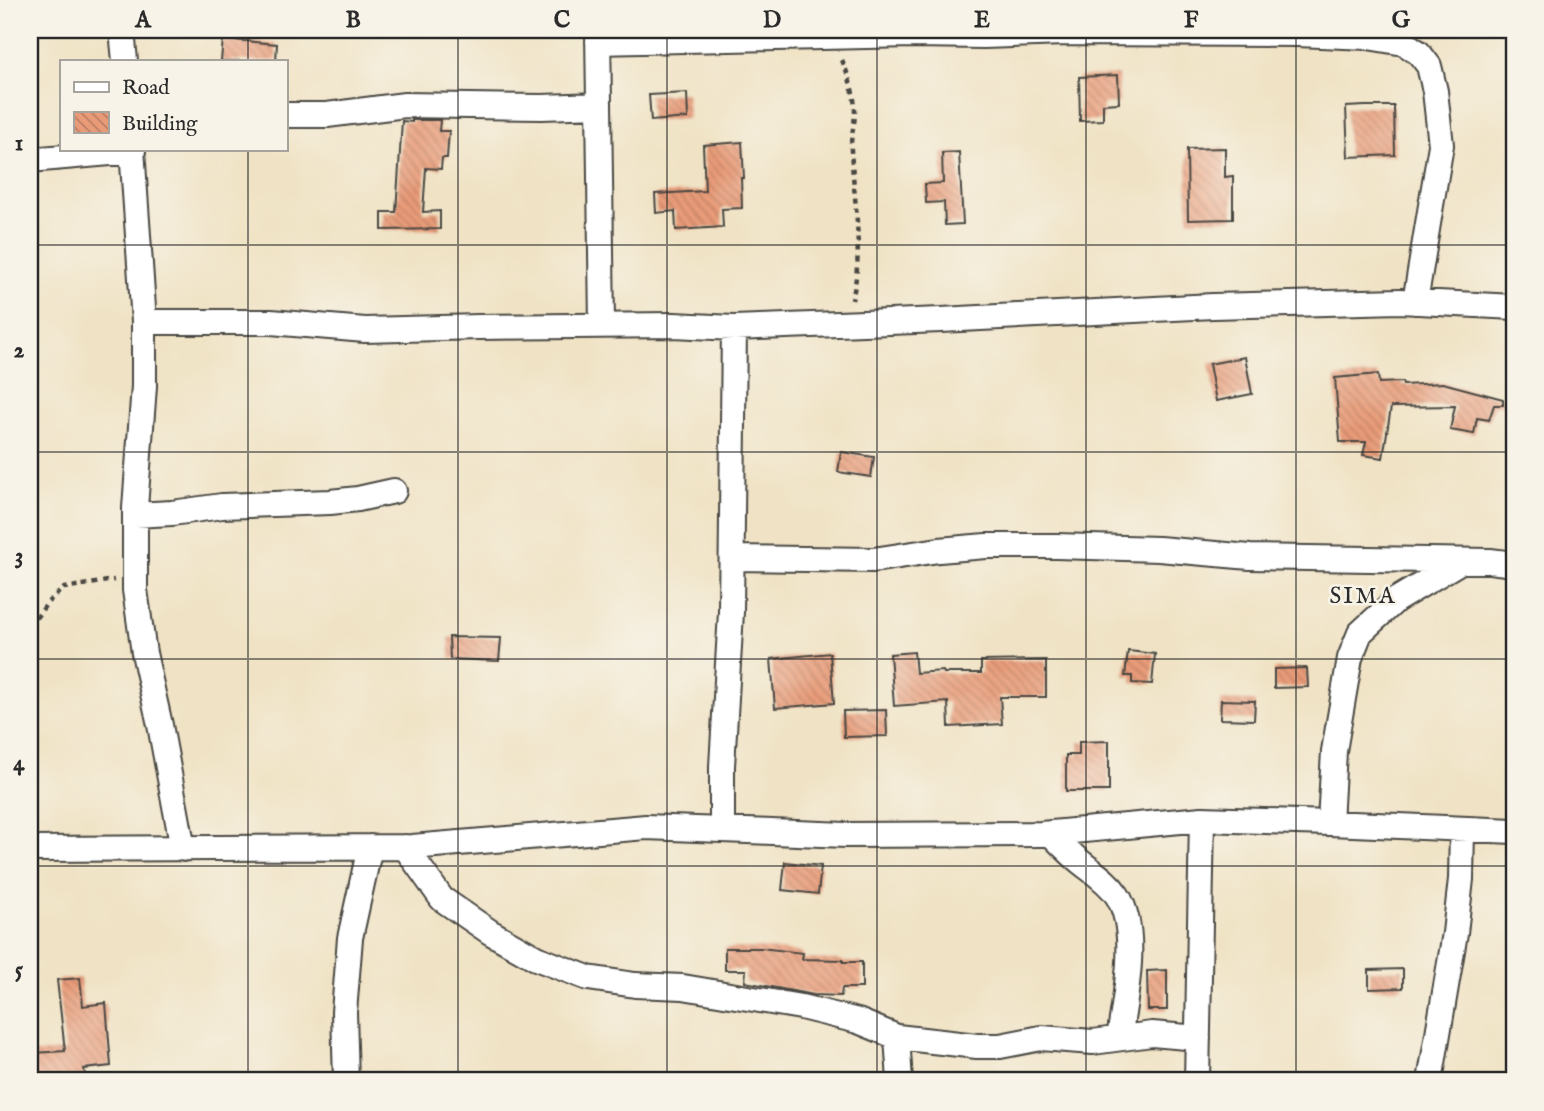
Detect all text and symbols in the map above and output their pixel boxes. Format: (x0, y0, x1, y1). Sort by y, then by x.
text: A (134, 6, 152, 35)
text: B (345, 6, 361, 35)
text: C (554, 6, 571, 35)
text: D (763, 6, 781, 35)
text: E (974, 6, 990, 35)
text: F (1184, 6, 1199, 35)
text: G (1392, 6, 1411, 35)
legend (60, 60, 287, 150)
text: Road (122, 75, 170, 102)
text: Building (122, 111, 198, 138)
text: 1 (15, 129, 23, 158)
text: 2 (14, 336, 25, 365)
text: 3 (15, 542, 23, 571)
district label: SIMA (1330, 582, 1396, 611)
text: 4 (13, 749, 25, 778)
text: 5 (15, 956, 24, 985)

